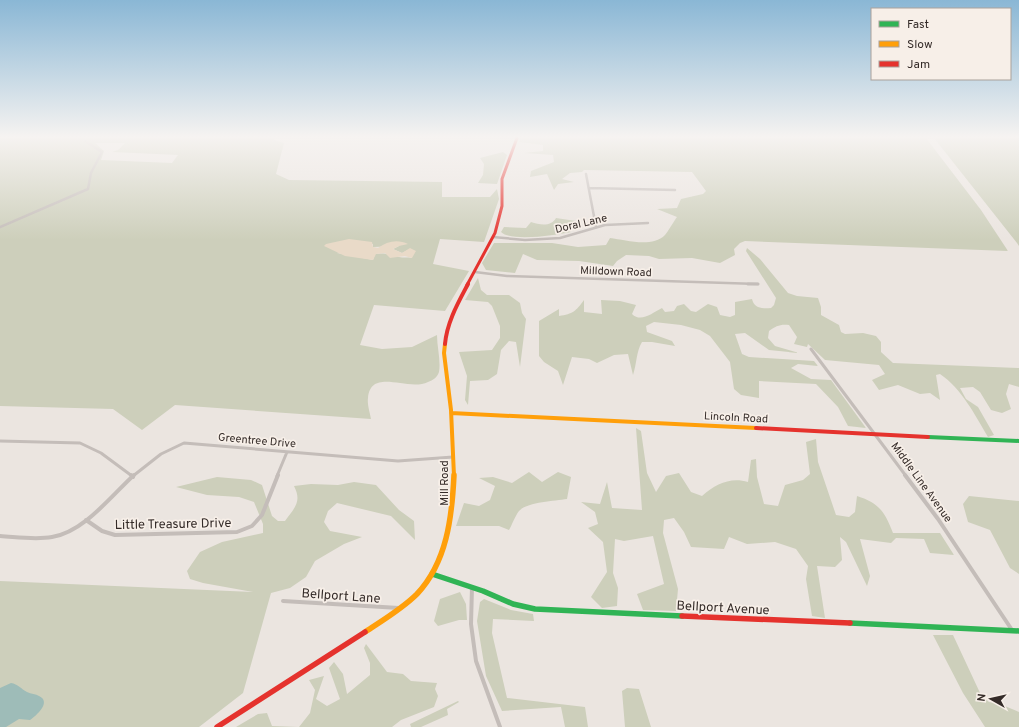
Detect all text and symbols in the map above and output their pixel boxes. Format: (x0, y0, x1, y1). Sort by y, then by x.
legend (871, 8, 1011, 80)
text: Fast (907, 17, 929, 33)
text: Slow (907, 37, 933, 53)
text: Jam (907, 57, 930, 73)
street label: Doral Lane (554, 211, 609, 237)
street label: Milldown Road (580, 264, 652, 280)
street label: Lincoln Road (704, 409, 768, 427)
street label: Greentree Drive (217, 431, 297, 451)
street label: Middle Line Avenue (887, 440, 955, 525)
street label: Mill Road (438, 460, 452, 506)
street label: Little Treasure Drive (115, 516, 232, 534)
street label: Bellport Lane (301, 586, 381, 608)
street label: Bellport Avenue (676, 599, 770, 619)
north arrow (971, 679, 1011, 719)
text: N (975, 693, 990, 703)

